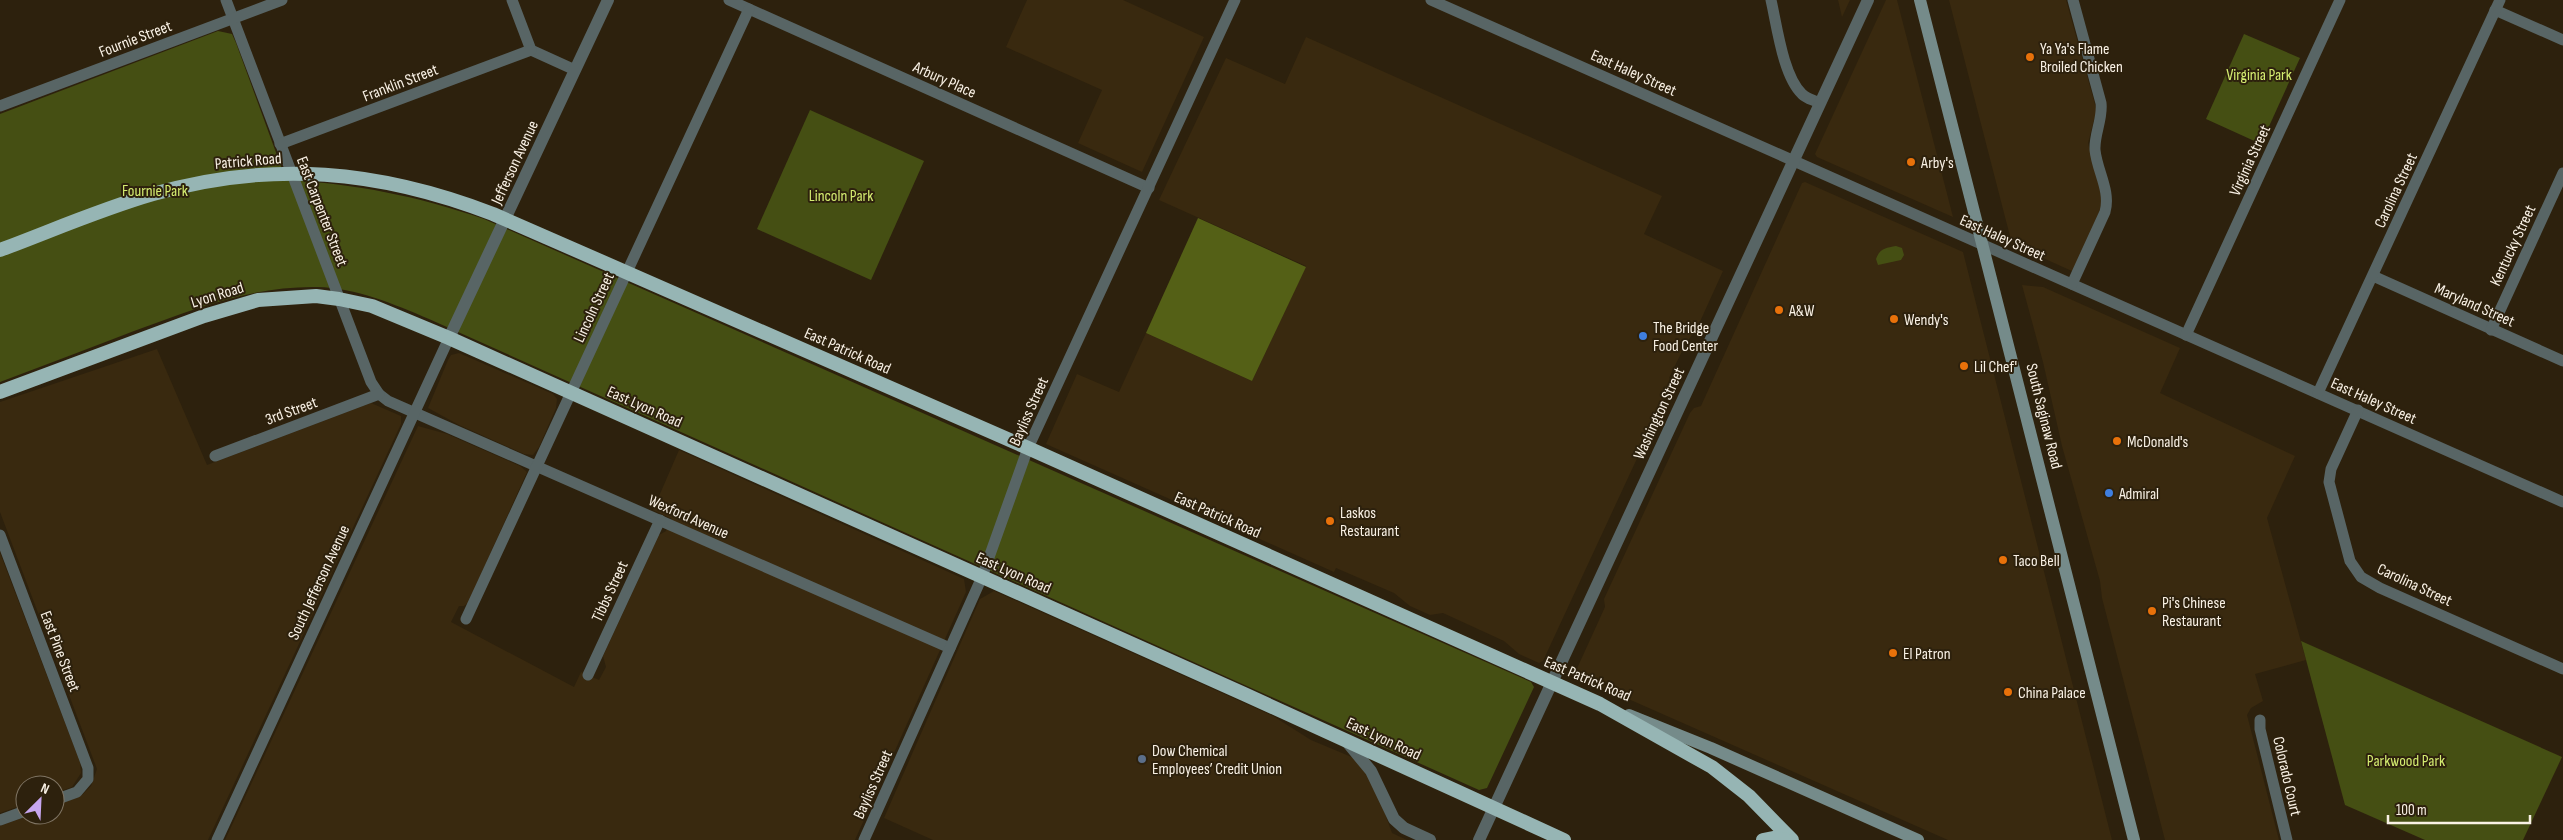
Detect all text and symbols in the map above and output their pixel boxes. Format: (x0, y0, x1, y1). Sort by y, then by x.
street label: Fournie Street (97, 17, 175, 62)
place label: Ya Ya's Flame Broiled Chicken (2040, 40, 2123, 77)
street label: East Haley Street (1588, 46, 1679, 101)
marker: Ya Ya's Flame Broiled Chicken (2024, 51, 2036, 63)
street label: Arbury Place (909, 58, 979, 103)
street label: Franklin Street (360, 60, 441, 106)
park label: Virginia Park (2226, 66, 2292, 85)
street label: Jefferson Avenue (487, 118, 543, 208)
street label: Virginia Street (2226, 122, 2275, 199)
street label: Patrick Road (214, 149, 282, 174)
street label: Carolina Street (2371, 150, 2422, 231)
street label: East Carpenter Street (292, 154, 351, 269)
place label: Arby's (1920, 154, 1954, 173)
marker: Arby's (1905, 156, 1917, 168)
park label: Fournie Park (122, 182, 188, 201)
park label: Lincoln Park (809, 187, 873, 206)
street label: Kentucky Street (2486, 202, 2540, 289)
street label: East Haley Street (1957, 211, 2048, 266)
street label: Lincoln Street (570, 270, 619, 346)
street label: Lyon Road (189, 278, 246, 312)
street label: Maryland Street (2431, 279, 2517, 331)
place label: A&W (1788, 302, 1815, 321)
marker: A&W (1773, 304, 1785, 316)
place label: Wendy's (1904, 311, 1949, 330)
marker: Wendy's (1888, 313, 1900, 325)
place label: The Bridge Food Center (1653, 319, 1719, 356)
street label: East Patrick Road (801, 324, 894, 379)
marker: The Bridge Food Center (1637, 330, 1649, 342)
place label: Lil Chef' (1974, 358, 2017, 377)
marker: Lil Chef' (1958, 360, 1970, 372)
street label: South Saginaw Road (2021, 362, 2066, 471)
street label: Washington Street (1630, 364, 1689, 463)
street label: Bayliss Street (1006, 374, 1053, 449)
street label: East Haley Street (2328, 374, 2419, 429)
street label: East Lyon Road (604, 382, 685, 432)
street label: 3rd Street (263, 393, 320, 430)
place label: McDonald's (2127, 433, 2189, 452)
marker: McDonald's (2111, 435, 2123, 447)
place label: Admiral (2118, 485, 2159, 504)
marker: Admiral (2103, 487, 2115, 499)
street label: East Patrick Road (1171, 488, 1264, 543)
street label: Wexford Avenue (645, 491, 732, 544)
place label: Laskos Restaurant (1340, 504, 1399, 541)
marker: Laskos Restaurant (1324, 515, 1336, 527)
street label: South Jefferson Avenue (284, 522, 354, 643)
street label: East Lyon Road (973, 548, 1054, 598)
place label: Taco Bell (2013, 552, 2060, 571)
marker: Taco Bell (1997, 554, 2009, 566)
street label: Tibbs Street (588, 558, 633, 625)
street label: Carolina Street (2374, 560, 2455, 611)
place label: Pi's Chinese Restaurant (2162, 594, 2226, 631)
marker: Pi's Chinese Restaurant (2146, 605, 2158, 617)
street label: East Pine Street (35, 608, 84, 695)
place label: El Patron (1903, 645, 1951, 664)
marker: El Patron (1887, 647, 1899, 659)
street label: East Patrick Road (1541, 653, 1634, 706)
place label: China Palace (2018, 684, 2086, 703)
marker: China Palace (2002, 686, 2014, 698)
street label: East Lyon Road (1343, 714, 1424, 765)
street label: Colorado Court (2268, 735, 2305, 818)
place label: Dow Chemical Employees’ Credit Union (1152, 742, 1282, 779)
street label: Bayliss Street (850, 747, 897, 822)
park label: Parkwood Park (2367, 752, 2445, 771)
marker: Dow Chemical Employees’ Credit Union (1136, 753, 1148, 765)
north arrow (15, 775, 65, 825)
text: N (38, 779, 52, 798)
scale bar (2388, 792, 2530, 824)
text: 100 m (2396, 801, 2427, 820)

